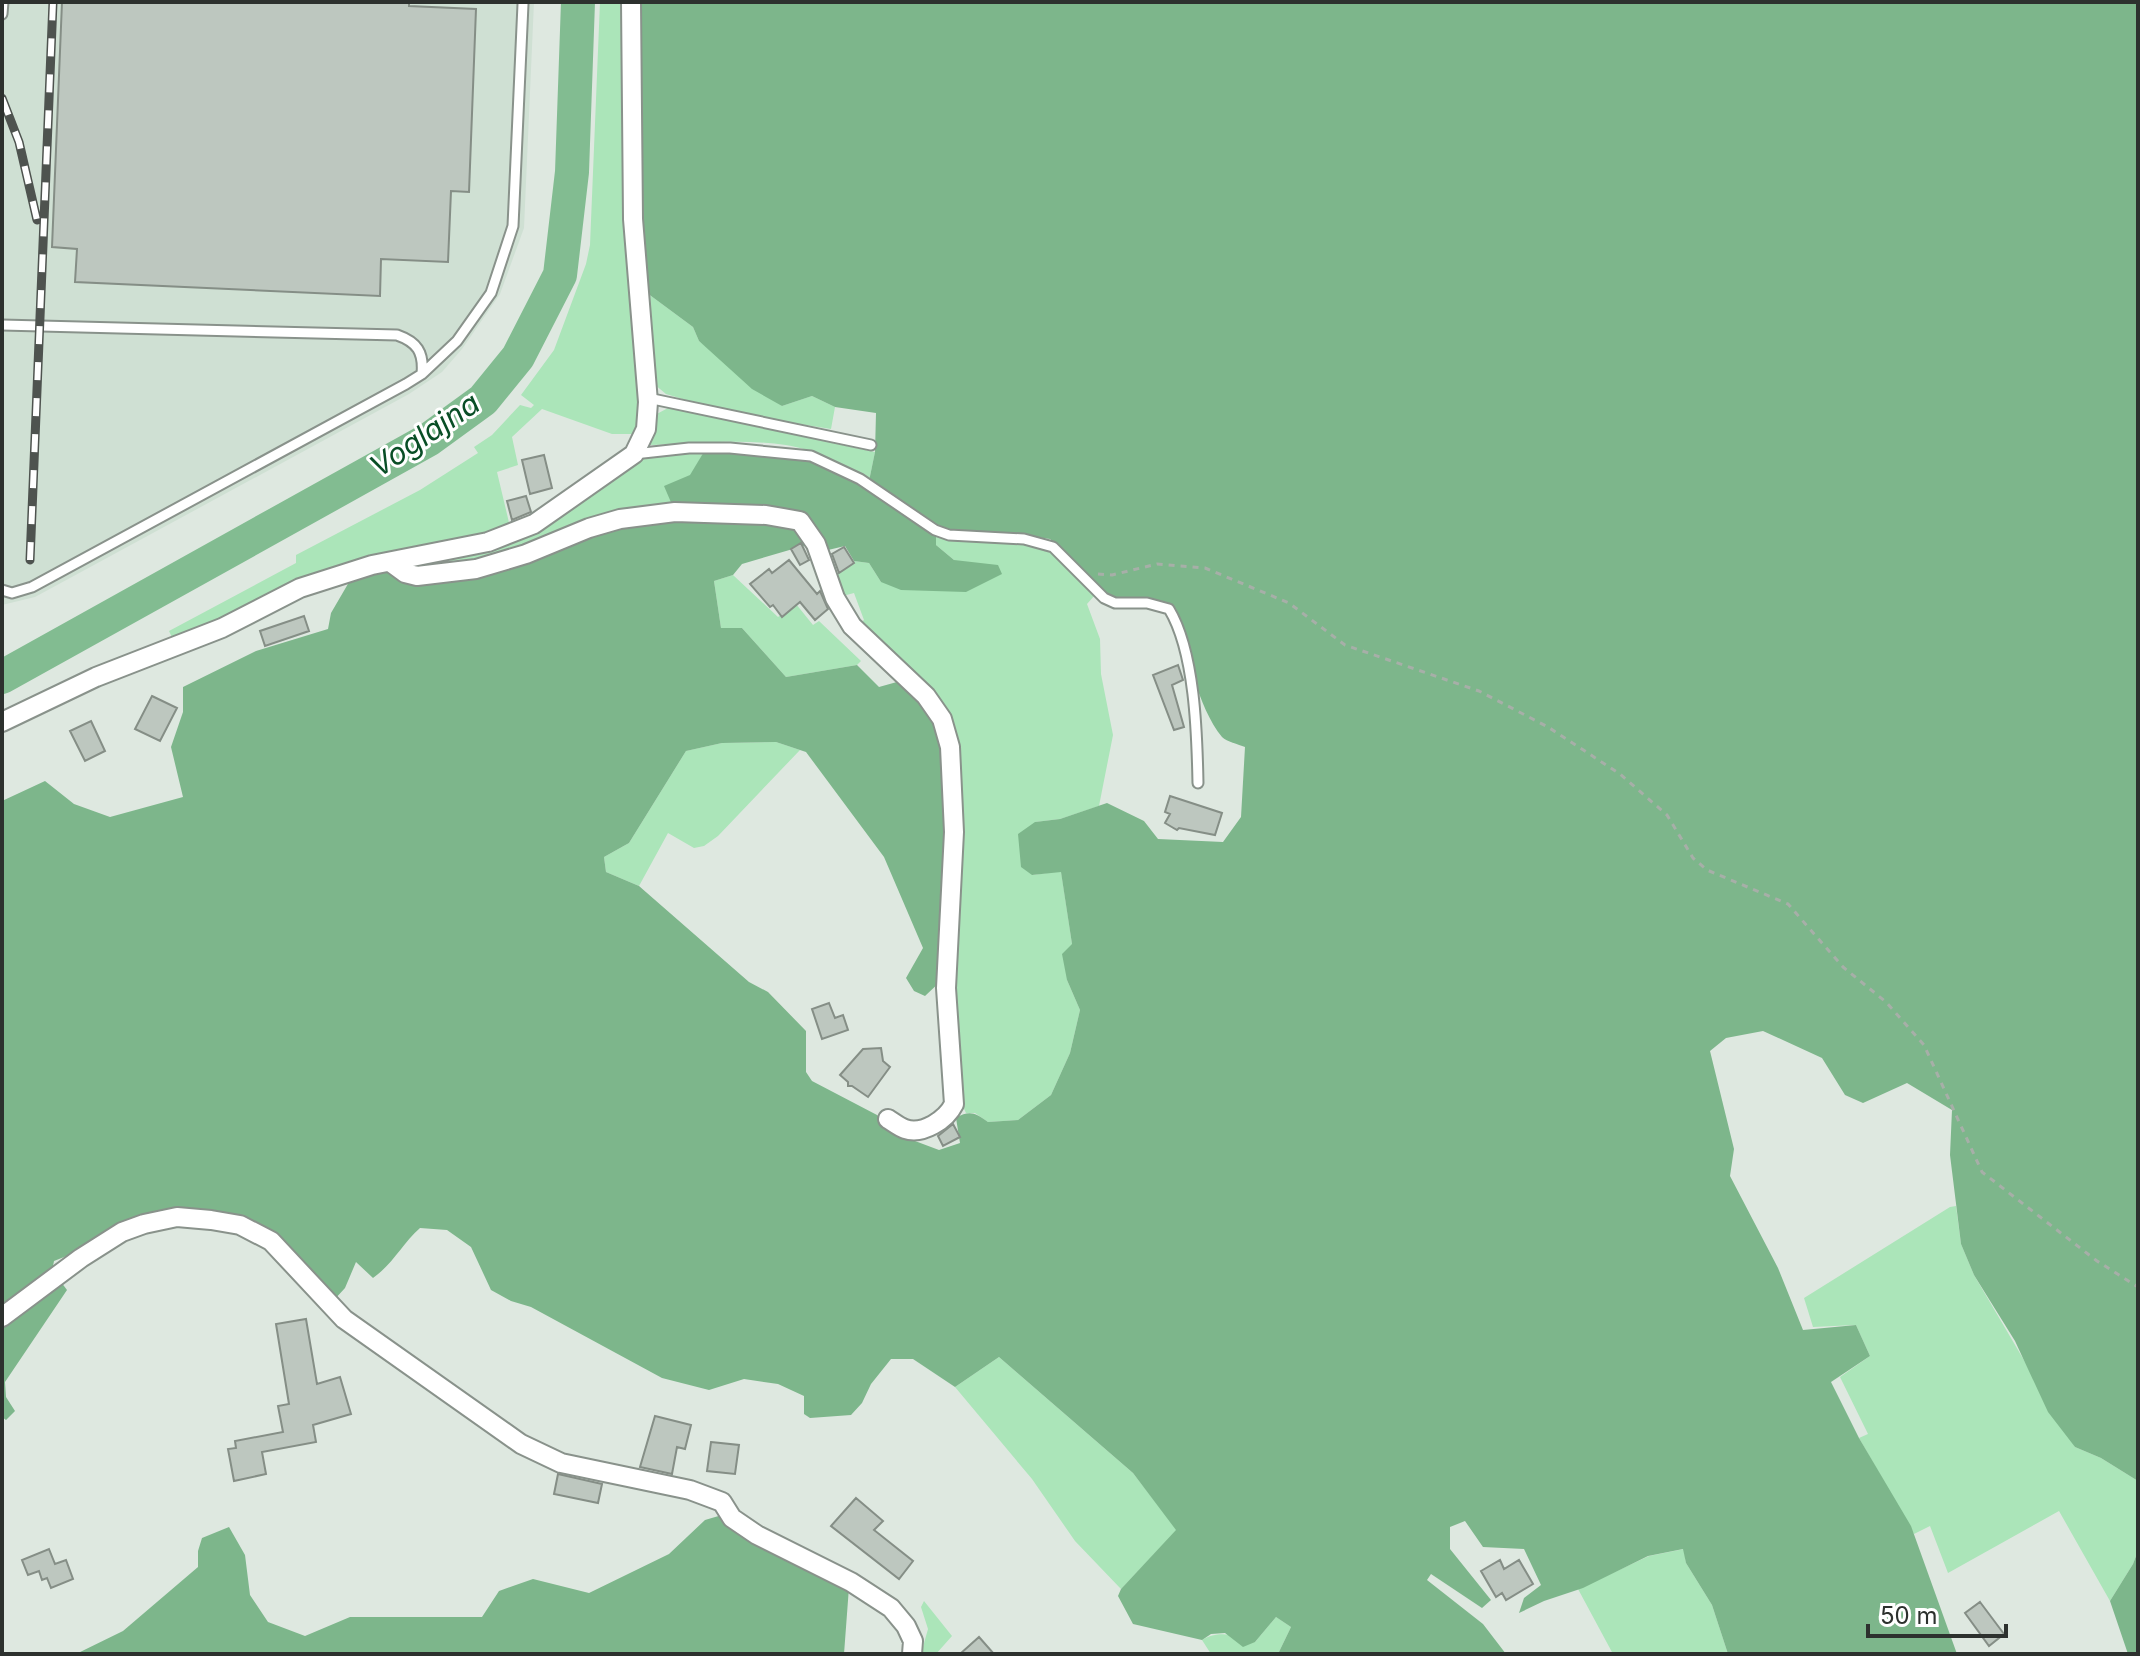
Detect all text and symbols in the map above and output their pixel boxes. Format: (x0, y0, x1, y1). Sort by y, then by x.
water label: Voglajna (363, 384, 486, 484)
scale bar (1868, 1588, 2006, 1638)
text: 50 m (1880, 1601, 1938, 1630)

